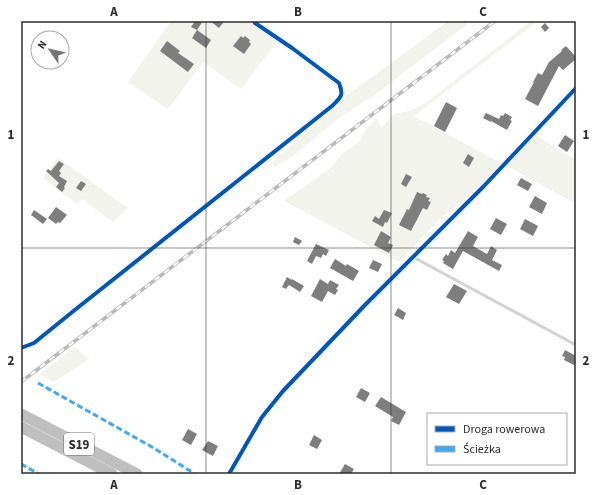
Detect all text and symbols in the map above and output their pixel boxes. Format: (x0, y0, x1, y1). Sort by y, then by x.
text: A (109, 3, 118, 21)
text: B (294, 3, 302, 21)
text: C (479, 3, 487, 21)
north arrow (30, 30, 70, 70)
text: N (34, 37, 50, 52)
text: 1 (8, 126, 15, 144)
text: 1 (583, 126, 590, 144)
text: 2 (8, 352, 15, 370)
text: 2 (583, 352, 590, 370)
legend (427, 413, 567, 465)
text: Droga rowerowa (463, 421, 545, 438)
road number: S19 (64, 433, 94, 455)
text: Ścieżka (463, 441, 501, 458)
text: A (109, 476, 118, 494)
text: B (294, 476, 302, 494)
text: C (479, 476, 487, 494)

